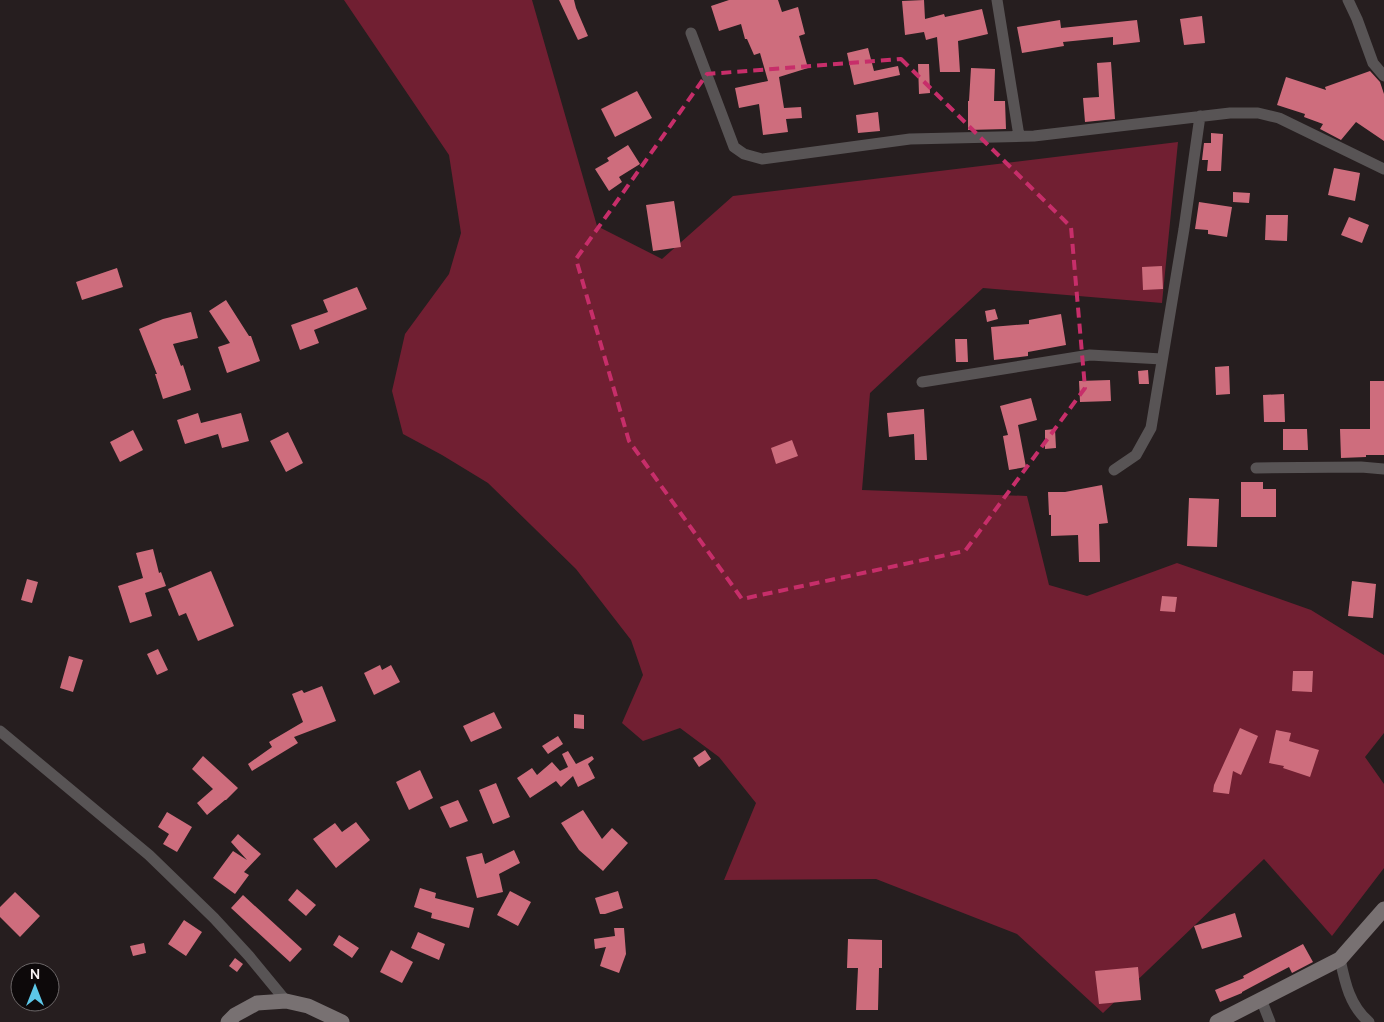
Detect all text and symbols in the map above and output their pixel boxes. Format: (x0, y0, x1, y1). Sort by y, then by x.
north arrow (10, 962, 60, 1012)
text: N (30, 964, 40, 983)

